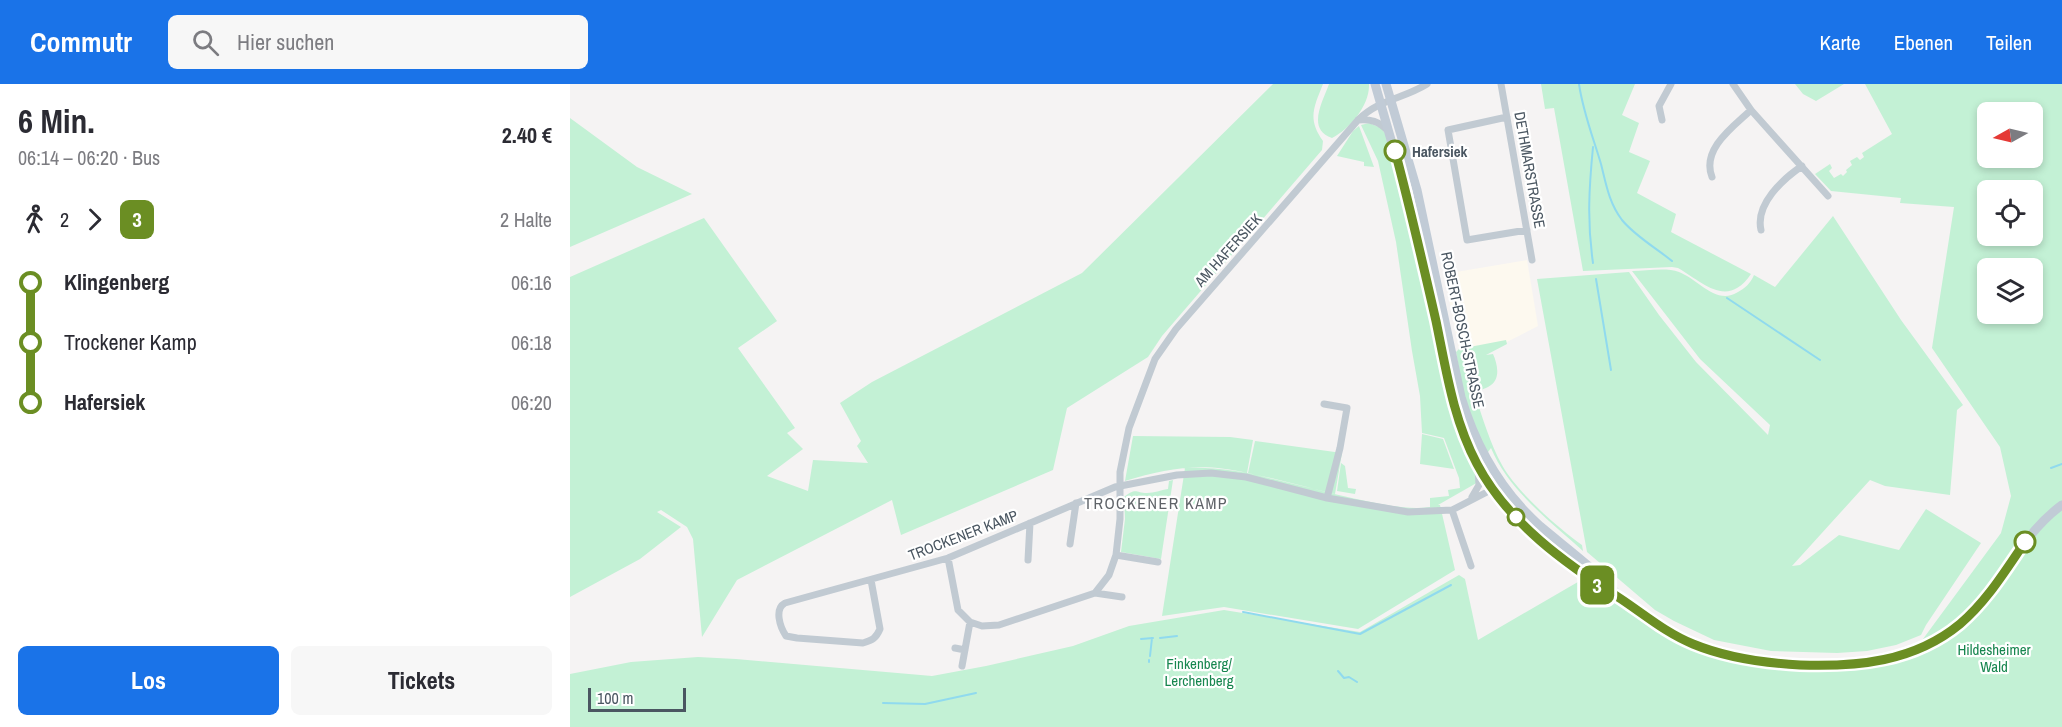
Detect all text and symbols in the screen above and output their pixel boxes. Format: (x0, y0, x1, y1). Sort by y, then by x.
search box (168, 15, 588, 69)
text: Commutr (30, 23, 132, 61)
icon: search (189, 26, 222, 59)
text: Hier suchen (237, 27, 334, 57)
text: Karte (1820, 28, 1861, 57)
text: Ebenen (1894, 28, 1953, 57)
text: Teilen (1986, 28, 2032, 57)
text: 6 Min. (18, 99, 95, 143)
north arrow (1977, 102, 2043, 168)
map controls (1977, 102, 2043, 324)
street label: DETHMARSTRASSE (1509, 110, 1551, 230)
text: 2.40 € (502, 120, 552, 150)
marker: Hafersiek (1384, 140, 1406, 162)
place label: Hafersiek (1412, 141, 1468, 162)
text: 06:14 – 06:20 · Bus (18, 144, 160, 171)
button: locate (1977, 180, 2043, 246)
icon: walk (18, 203, 51, 236)
icon: forward (78, 203, 111, 236)
text: 3 (132, 205, 142, 234)
text: 2 (60, 206, 69, 233)
text: 2 Halte (500, 206, 552, 233)
street label: AM HAFERSIEK (1189, 208, 1267, 292)
street label: ROBERT-BOSCH-STRASSE (1436, 250, 1490, 410)
button: layers (1977, 258, 2043, 324)
text: Klingenberg (64, 267, 169, 297)
text: 06:16 (511, 269, 552, 296)
text: Trockener Kamp (64, 327, 197, 357)
text: 06:18 (511, 329, 552, 356)
text: Hafersiek (64, 387, 145, 417)
text: 06:20 (511, 389, 552, 416)
district label: TROCKENER KAMP (1084, 492, 1228, 514)
street label: TROCKENER KAMP (905, 504, 1021, 566)
unlabelled marker (1507, 508, 1525, 526)
unlabelled marker (2014, 531, 2036, 553)
line badge: 3 (1578, 566, 1616, 604)
text: 3 (1592, 571, 1602, 600)
park label: Hildesheimer Wald (1957, 639, 2031, 677)
button: Los (18, 646, 279, 715)
button: Tickets (291, 646, 552, 715)
park label: Finkenberg/ Lerchenberg (1164, 653, 1234, 691)
scale bar (588, 685, 686, 712)
text: 100 m (597, 687, 633, 709)

